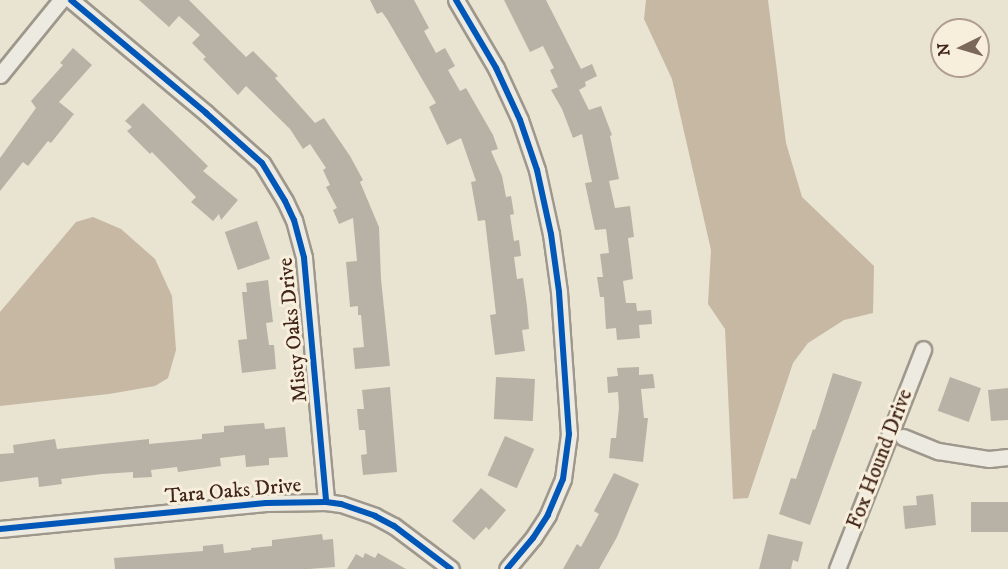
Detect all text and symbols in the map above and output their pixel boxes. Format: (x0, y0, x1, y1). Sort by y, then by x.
north arrow (930, 18, 990, 78)
text: N (934, 42, 955, 57)
street label: Misty Oaks Drive (273, 256, 313, 404)
street label: Fox Hound Drive (842, 386, 918, 532)
street label: Tara Oaks Drive (164, 472, 302, 510)

